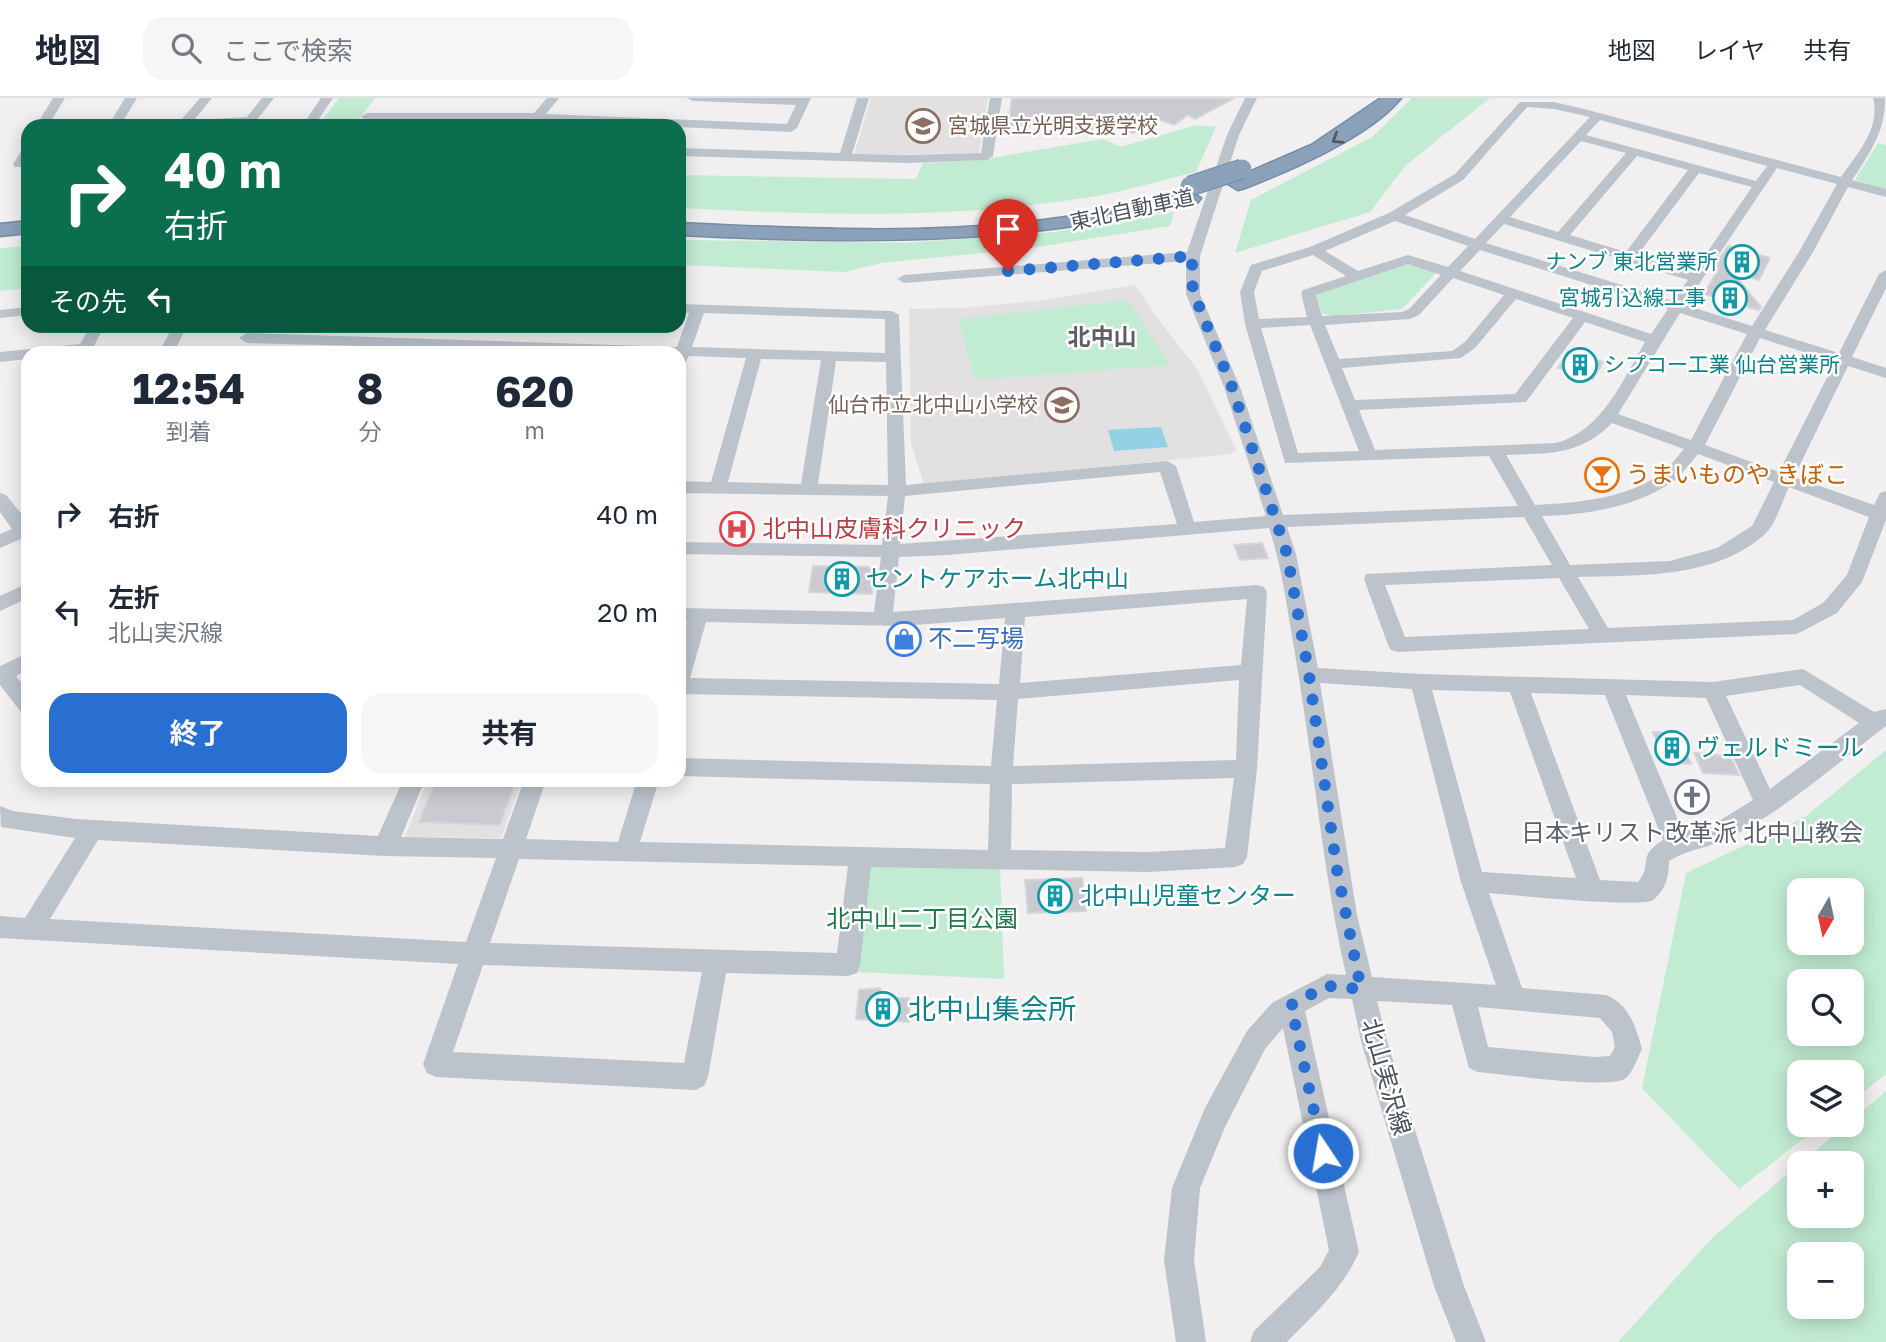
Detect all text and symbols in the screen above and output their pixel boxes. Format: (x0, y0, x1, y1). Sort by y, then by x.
search box (143, 17, 633, 80)
icon: search (167, 29, 205, 67)
text: 地図 (35, 30, 101, 69)
text: ここで検索 (223, 35, 353, 66)
text: 地図 (1608, 35, 1656, 64)
text: レイヤ (1694, 35, 1765, 64)
text: 共有 (1803, 35, 1851, 64)
school or university icon: 宮城県立光明支援学校 (904, 107, 942, 145)
place label: 宮城県立光明支援学校 (948, 112, 1158, 138)
one-way arrow (1332, 131, 1345, 144)
text: 40 m (164, 140, 282, 199)
icon: right (49, 147, 140, 238)
street label: 東北自動車道 (1067, 183, 1196, 235)
pin (978, 199, 1038, 271)
text: 右折 (164, 206, 228, 244)
icon: arrive (989, 210, 1027, 248)
building icon: ナンブ 東北営業所 (1723, 243, 1761, 281)
place label: ナンブ 東北営業所 (1545, 248, 1718, 274)
building icon: 宮城引込線工事 (1711, 279, 1749, 317)
icon: left (141, 280, 179, 318)
place label: 宮城引込線工事 (1559, 284, 1706, 310)
text: その先 (49, 286, 127, 317)
district label: 北中山 (1068, 322, 1137, 350)
building icon: シプコー工業 仙台営業所 (1561, 346, 1599, 384)
place label: シプコー工業 仙台営業所 (1604, 351, 1840, 377)
text: 12:54 (132, 363, 245, 413)
text: 8 (357, 363, 383, 413)
text: 620 (495, 366, 575, 416)
school or university icon: 仙台市立北中山小学校 (1043, 386, 1081, 424)
place label: 仙台市立北中山小学校 (828, 391, 1038, 417)
text: m (525, 416, 545, 444)
text: 到着 (166, 417, 212, 445)
text: 分 (358, 417, 381, 445)
bar icon: うまいものや きぼこ (1583, 456, 1621, 494)
place label: うまいものや きぼこ (1626, 459, 1848, 488)
icon: right (49, 495, 87, 533)
text: 40 m (597, 499, 658, 530)
text: 右折 (108, 501, 160, 532)
hospital icon: 北中山皮膚科クリニック (718, 510, 756, 548)
place label: 北中山皮膚科クリニック (762, 513, 1026, 542)
building icon: セントケアホーム北中山 (823, 560, 861, 598)
place label: セントケアホーム北中山 (866, 563, 1129, 592)
text: 左折 (108, 582, 160, 613)
icon: left (49, 593, 87, 631)
text: 20 m (597, 597, 658, 628)
text: 北山実沢線 (108, 618, 223, 646)
shop icon: 不二写場 (885, 620, 923, 658)
place label: 不二写場 (928, 623, 1024, 652)
button: 終了 (49, 693, 347, 773)
button: 共有 (361, 693, 658, 773)
building icon: ヴェルドミール (1653, 729, 1691, 767)
place label: ヴェルドミール (1696, 732, 1864, 761)
church icon: 日本キリスト改革派 北中山教会 (1673, 778, 1711, 816)
place label: 日本キリスト改革派 北中山教会 (1521, 817, 1863, 846)
building icon: 北中山児童センター (1036, 877, 1074, 915)
north arrow (1787, 878, 1864, 956)
map controls (1787, 878, 1864, 1319)
place label: 北中山児童センター (1080, 880, 1296, 909)
park label: 北中山二丁目公園 (826, 903, 1018, 932)
button: search (1787, 969, 1864, 1046)
building icon: 北中山集会所 (864, 990, 902, 1028)
place label: 北中山集会所 (908, 992, 1076, 1025)
street label: 北山実沢線 (1357, 1015, 1418, 1138)
button: layers (1787, 1060, 1864, 1137)
position arrow (1286, 1116, 1360, 1190)
button: + (1787, 1151, 1864, 1228)
button: − (1787, 1242, 1864, 1319)

